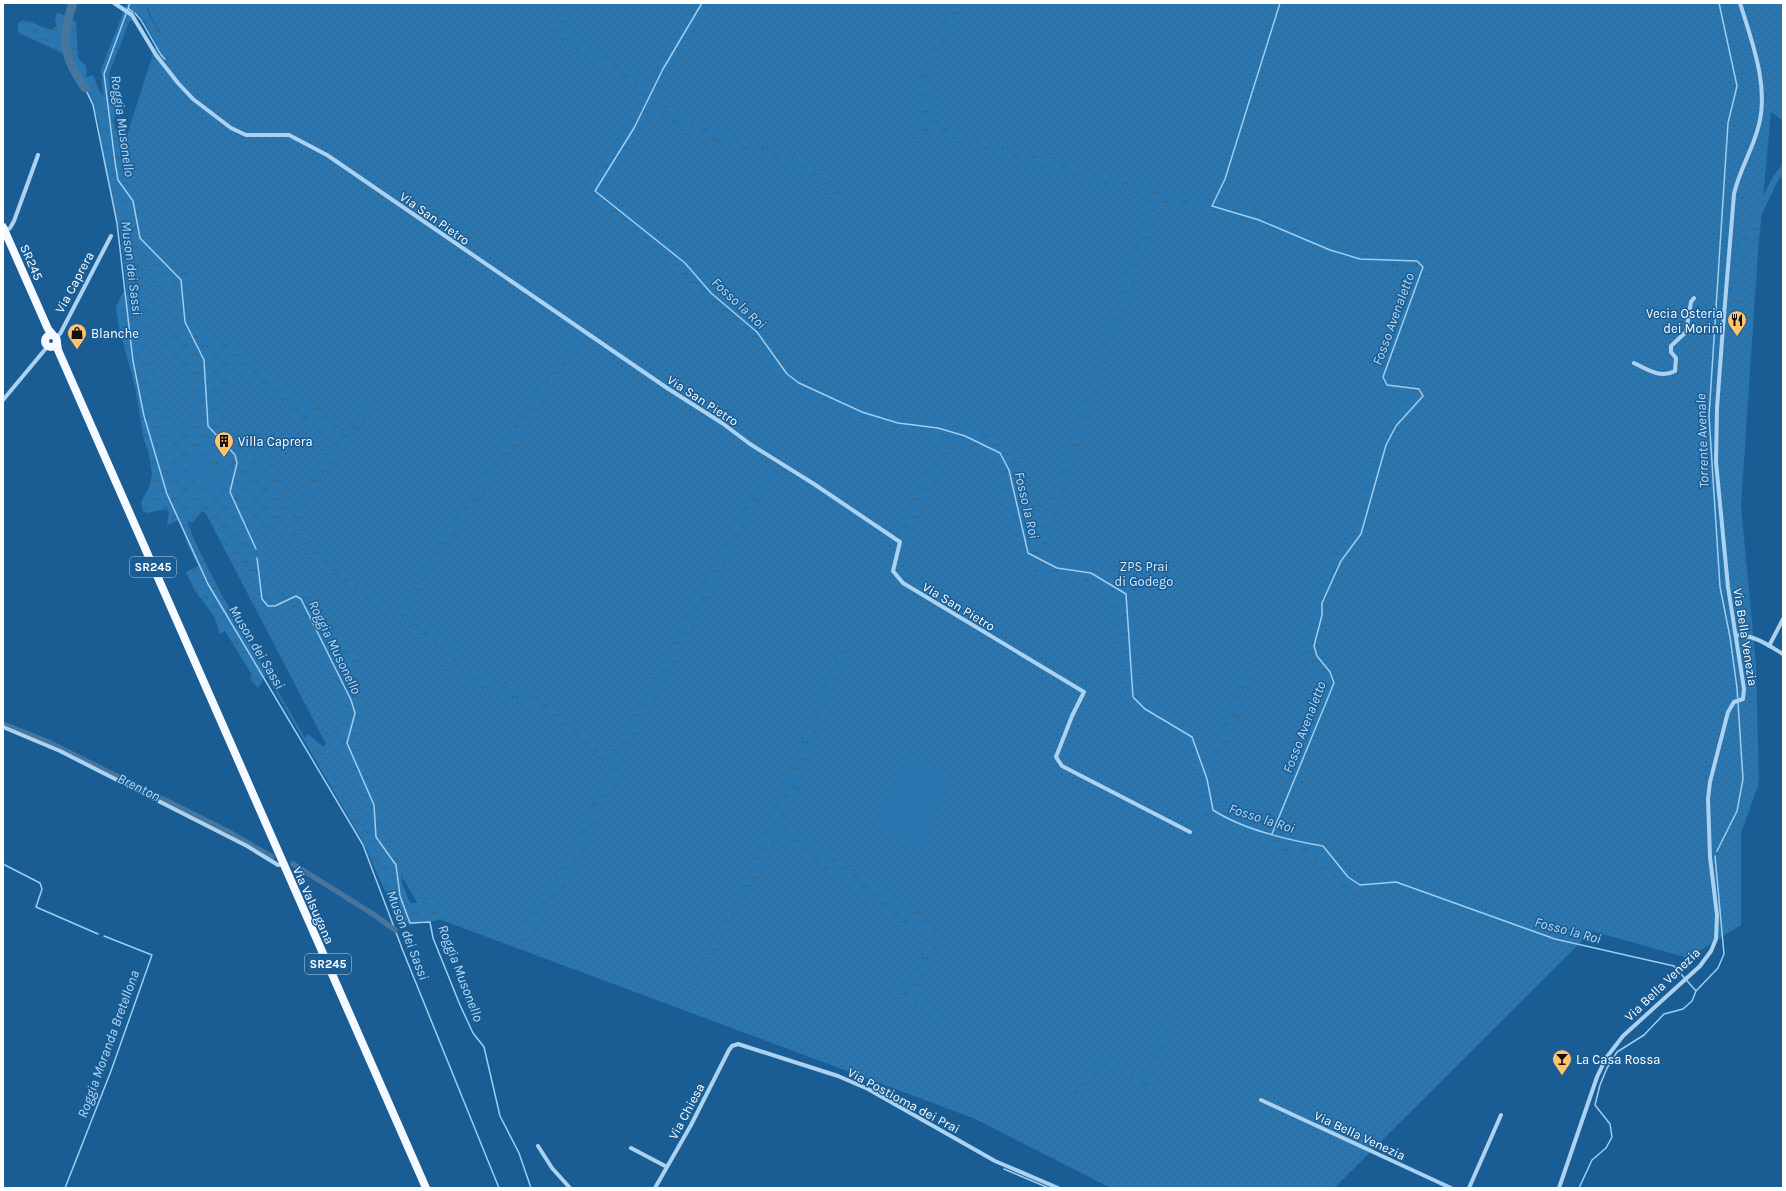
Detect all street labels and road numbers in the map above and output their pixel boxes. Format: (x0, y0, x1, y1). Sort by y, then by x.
street label: Via San Pietro (397, 189, 473, 248)
street label: SR245 (17, 242, 46, 283)
street label: Via Caprera (52, 249, 97, 316)
street label: Via San Pietro (664, 372, 741, 429)
road number: SR245 (130, 557, 176, 577)
street label: Via San Pietro (920, 579, 998, 634)
street label: Via Bella Venezia (1730, 587, 1761, 687)
street label: Via Valsugana (290, 864, 337, 946)
street label: Via Bella Venezia (1622, 945, 1703, 1024)
road number: SR245 (305, 954, 351, 974)
street label: Via Postioma dei Prai (845, 1064, 963, 1136)
street label: Via Chiesa (665, 1080, 708, 1142)
street label: Via Bella Venezia (1312, 1108, 1408, 1163)

